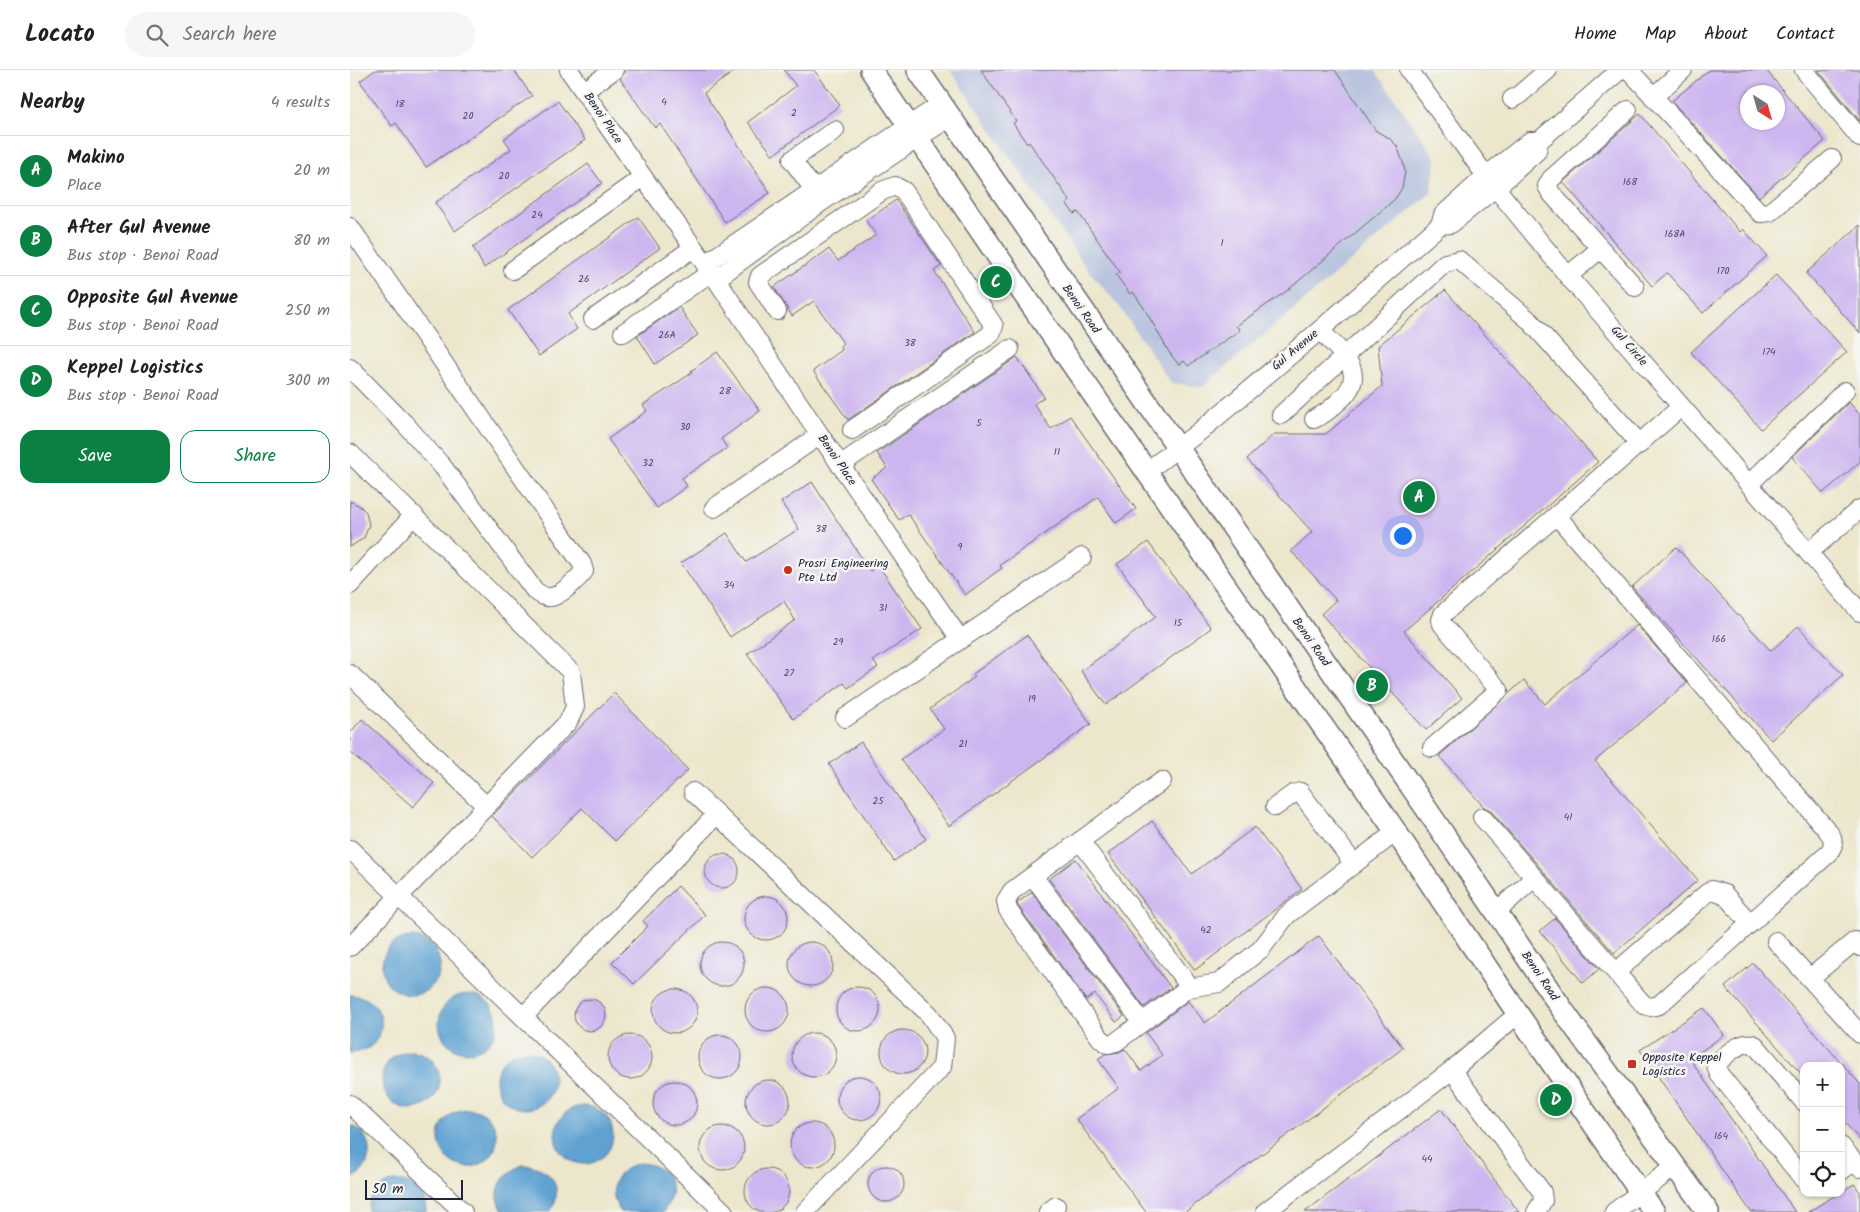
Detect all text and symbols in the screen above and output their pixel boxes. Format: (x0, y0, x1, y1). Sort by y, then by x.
search box (125, 12, 475, 57)
text: Locato (25, 15, 95, 54)
text: Search here (183, 20, 276, 50)
text: Home (1574, 20, 1617, 49)
text: Map (1645, 20, 1676, 49)
text: About (1704, 20, 1748, 49)
text: Contact (1776, 20, 1835, 49)
icon: search (143, 21, 171, 49)
north arrow (1740, 85, 1785, 130)
text: Nearby (20, 86, 85, 119)
street label: Benoi Place (579, 88, 628, 148)
text: 4 results (271, 90, 330, 115)
house number: 4 (661, 94, 667, 110)
house number: 18 (395, 96, 406, 112)
house number: 2 (791, 105, 797, 121)
house number: 20 (463, 108, 473, 124)
text: Makino (67, 143, 125, 173)
text: A (31, 158, 41, 183)
text: 20 m (294, 158, 330, 183)
house number: 20 (499, 168, 509, 184)
text: Place (67, 173, 101, 198)
house number: 168 (1623, 174, 1638, 190)
house number: 24 (531, 207, 543, 223)
text: After Gul Avenue (67, 213, 211, 243)
house number: 168A (1665, 226, 1685, 242)
text: B (31, 228, 41, 253)
text: 80 m (293, 228, 330, 253)
house number: 1 (1220, 235, 1224, 251)
text: Bus stop · Benoi Road (67, 243, 218, 268)
pin: C (980, 263, 1012, 301)
house number: 170 (1717, 263, 1729, 279)
house number: 26 (578, 271, 590, 287)
street label: Benoi Road (1057, 280, 1106, 338)
text: Opposite Gul Avenue (67, 283, 238, 313)
text: C (31, 298, 41, 323)
text: 250 m (285, 298, 330, 323)
text: Bus stop · Benoi Road (67, 313, 218, 338)
street label: Gul Circle (1606, 321, 1652, 371)
street label: Gul Avenue (1267, 324, 1323, 375)
house number: 26A (658, 327, 676, 343)
house number: 38 (904, 335, 917, 351)
house number: 174 (1762, 344, 1776, 360)
text: Keppel Logistics (67, 353, 203, 383)
text: D (31, 368, 41, 393)
text: 300 m (286, 368, 330, 393)
text: Bus stop · Benoi Road (67, 383, 218, 408)
house number: 28 (719, 383, 732, 399)
house number: 5 (976, 415, 982, 431)
house number: 30 (680, 419, 690, 435)
button: Save (20, 430, 170, 483)
button: Share (180, 430, 330, 483)
street label: Benoi Place (813, 430, 862, 490)
house number: 11 (1054, 444, 1060, 460)
house number: 32 (642, 455, 654, 471)
pin: A (1403, 478, 1435, 516)
house number: 38 (815, 521, 828, 537)
your location (1390, 523, 1416, 549)
house number: 9 (958, 539, 963, 555)
place label: Prosri Engineering Pte Ltd (798, 554, 889, 587)
marker: Prosri Engineering Pte Ltd (782, 564, 794, 576)
house number: 34 (723, 577, 735, 593)
house number: 31 (879, 600, 887, 616)
street label: Benoi Road (1287, 613, 1336, 671)
house number: 15 (1174, 615, 1183, 631)
house number: 166 (1712, 631, 1726, 647)
house number: 29 (833, 634, 843, 650)
house number: 27 (784, 665, 795, 681)
pin: B (1356, 667, 1388, 705)
house number: 19 (1028, 691, 1036, 707)
house number: 21 (959, 736, 967, 752)
house number: 25 (872, 793, 884, 809)
house number: 41 (1564, 809, 1572, 825)
house number: 42 (1200, 922, 1212, 938)
street label: Benoi Road (1516, 947, 1564, 1006)
place label: Opposite Keppel Logistics (1642, 1048, 1721, 1081)
marker: Opposite Keppel Logistics (1626, 1058, 1638, 1070)
map controls (1800, 1062, 1845, 1197)
button: + (1800, 1062, 1845, 1107)
pin: D (1540, 1081, 1572, 1119)
button: − (1800, 1107, 1845, 1152)
house number: 164 (1714, 1128, 1729, 1144)
house number: 44 (1421, 1151, 1433, 1167)
button: locate (1800, 1152, 1845, 1197)
scale bar (365, 1177, 462, 1200)
text: 50 m (372, 1178, 403, 1200)

